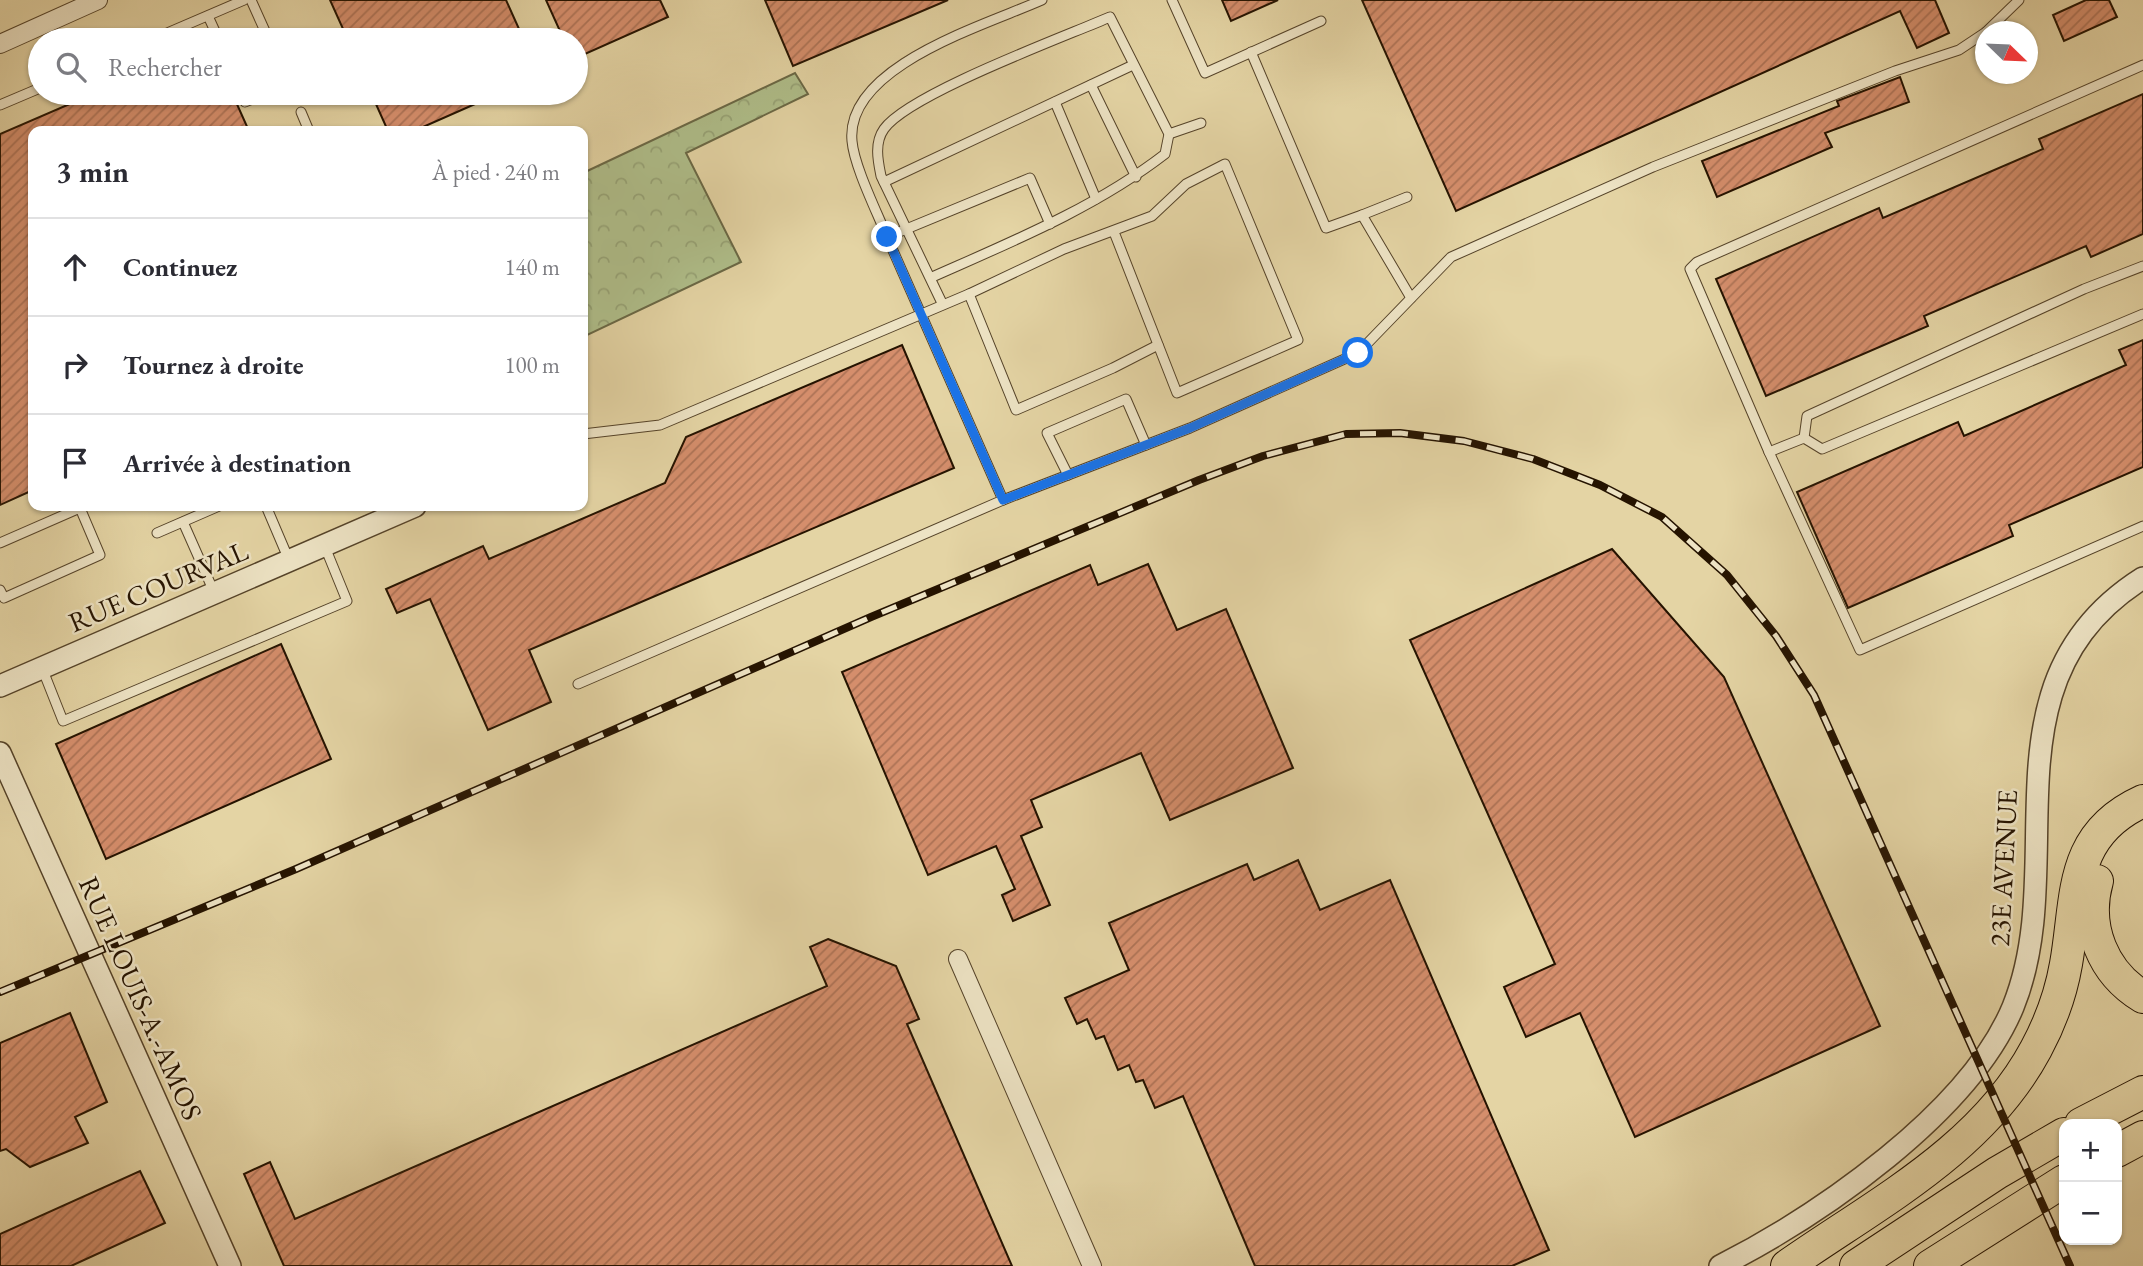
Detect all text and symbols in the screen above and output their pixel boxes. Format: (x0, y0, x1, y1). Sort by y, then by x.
north arrow (1975, 21, 2038, 84)
search box (28, 28, 588, 105)
icon: search (52, 48, 90, 86)
text: Rechercher (108, 50, 222, 84)
text: 3 min (56, 152, 129, 191)
text: À pied · 240 m (432, 157, 560, 187)
route end (871, 221, 902, 252)
icon: ahead (56, 248, 94, 286)
text: Continuez (123, 250, 237, 284)
text: 140 m (504, 252, 560, 282)
route start (1342, 337, 1373, 368)
icon: right (56, 346, 94, 384)
text: Tournez à droite (123, 348, 304, 382)
text: 100 m (504, 350, 560, 380)
icon: arrive (56, 444, 94, 482)
text: Arrivée à destination (123, 446, 351, 480)
street label: RUE COURVAL (63, 532, 254, 640)
street label: 23E AVENUE (1981, 788, 2025, 947)
street label: RUE LOUIS-A.-AMOS (71, 871, 211, 1125)
map controls (2059, 1119, 2122, 1245)
button: + (2059, 1119, 2122, 1182)
button: − (2059, 1182, 2122, 1245)

